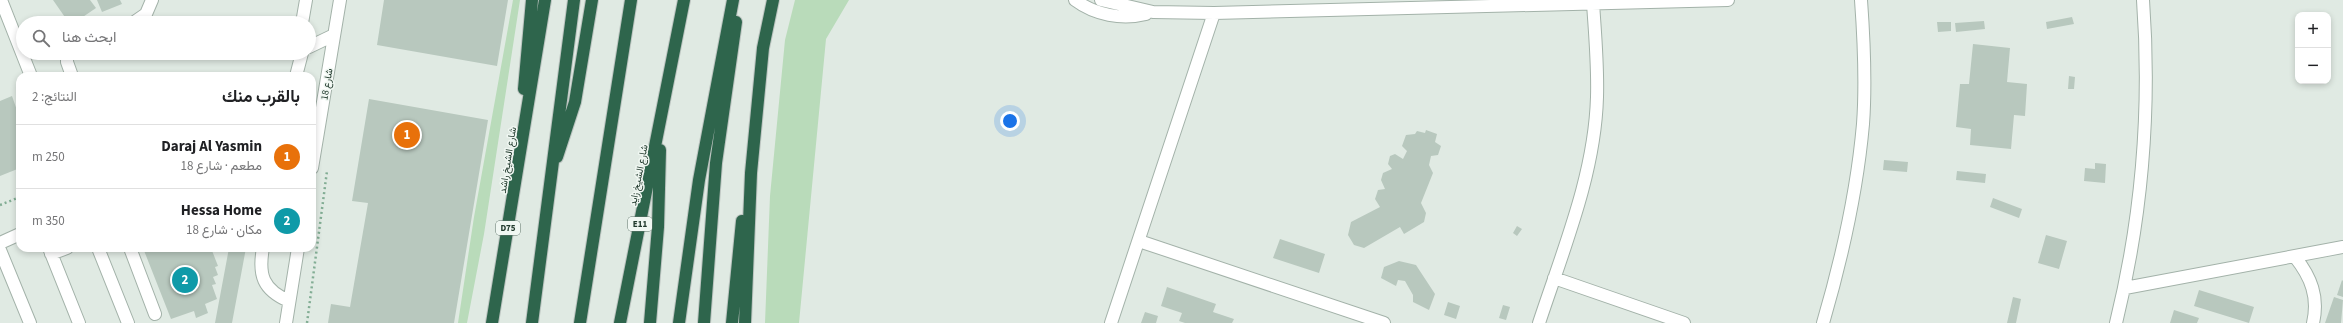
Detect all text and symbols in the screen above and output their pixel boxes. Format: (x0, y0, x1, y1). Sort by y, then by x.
map controls (2295, 12, 2331, 84)
button: + (2295, 12, 2331, 48)
search box (16, 16, 316, 60)
icon: search (30, 27, 52, 49)
text: ابحث هنا (62, 27, 116, 48)
button: − (2295, 48, 2331, 84)
street label: شارع 18 (317, 67, 337, 101)
text: بالقرب منك (222, 85, 300, 109)
text: النتائج: 2 (32, 88, 77, 106)
your location (1000, 111, 1020, 131)
pin: 1 (394, 120, 420, 150)
street label: شارع الشيخ راشد (496, 126, 520, 194)
text: Daraj Al Yasmin (161, 136, 262, 157)
street label: شارع الشيخ زايد (626, 143, 652, 207)
text: 250 m (32, 148, 65, 166)
text: 1 (284, 148, 290, 166)
text: مطعم · شارع 18 (180, 157, 262, 175)
text: Hessa Home (181, 200, 262, 221)
text: 350 m (32, 212, 65, 230)
text: 2 (284, 212, 290, 230)
road number: E11 (628, 217, 652, 231)
text: مكان · شارع 18 (186, 221, 262, 239)
road number: D75 (496, 221, 520, 235)
pin: 2 (172, 265, 198, 295)

